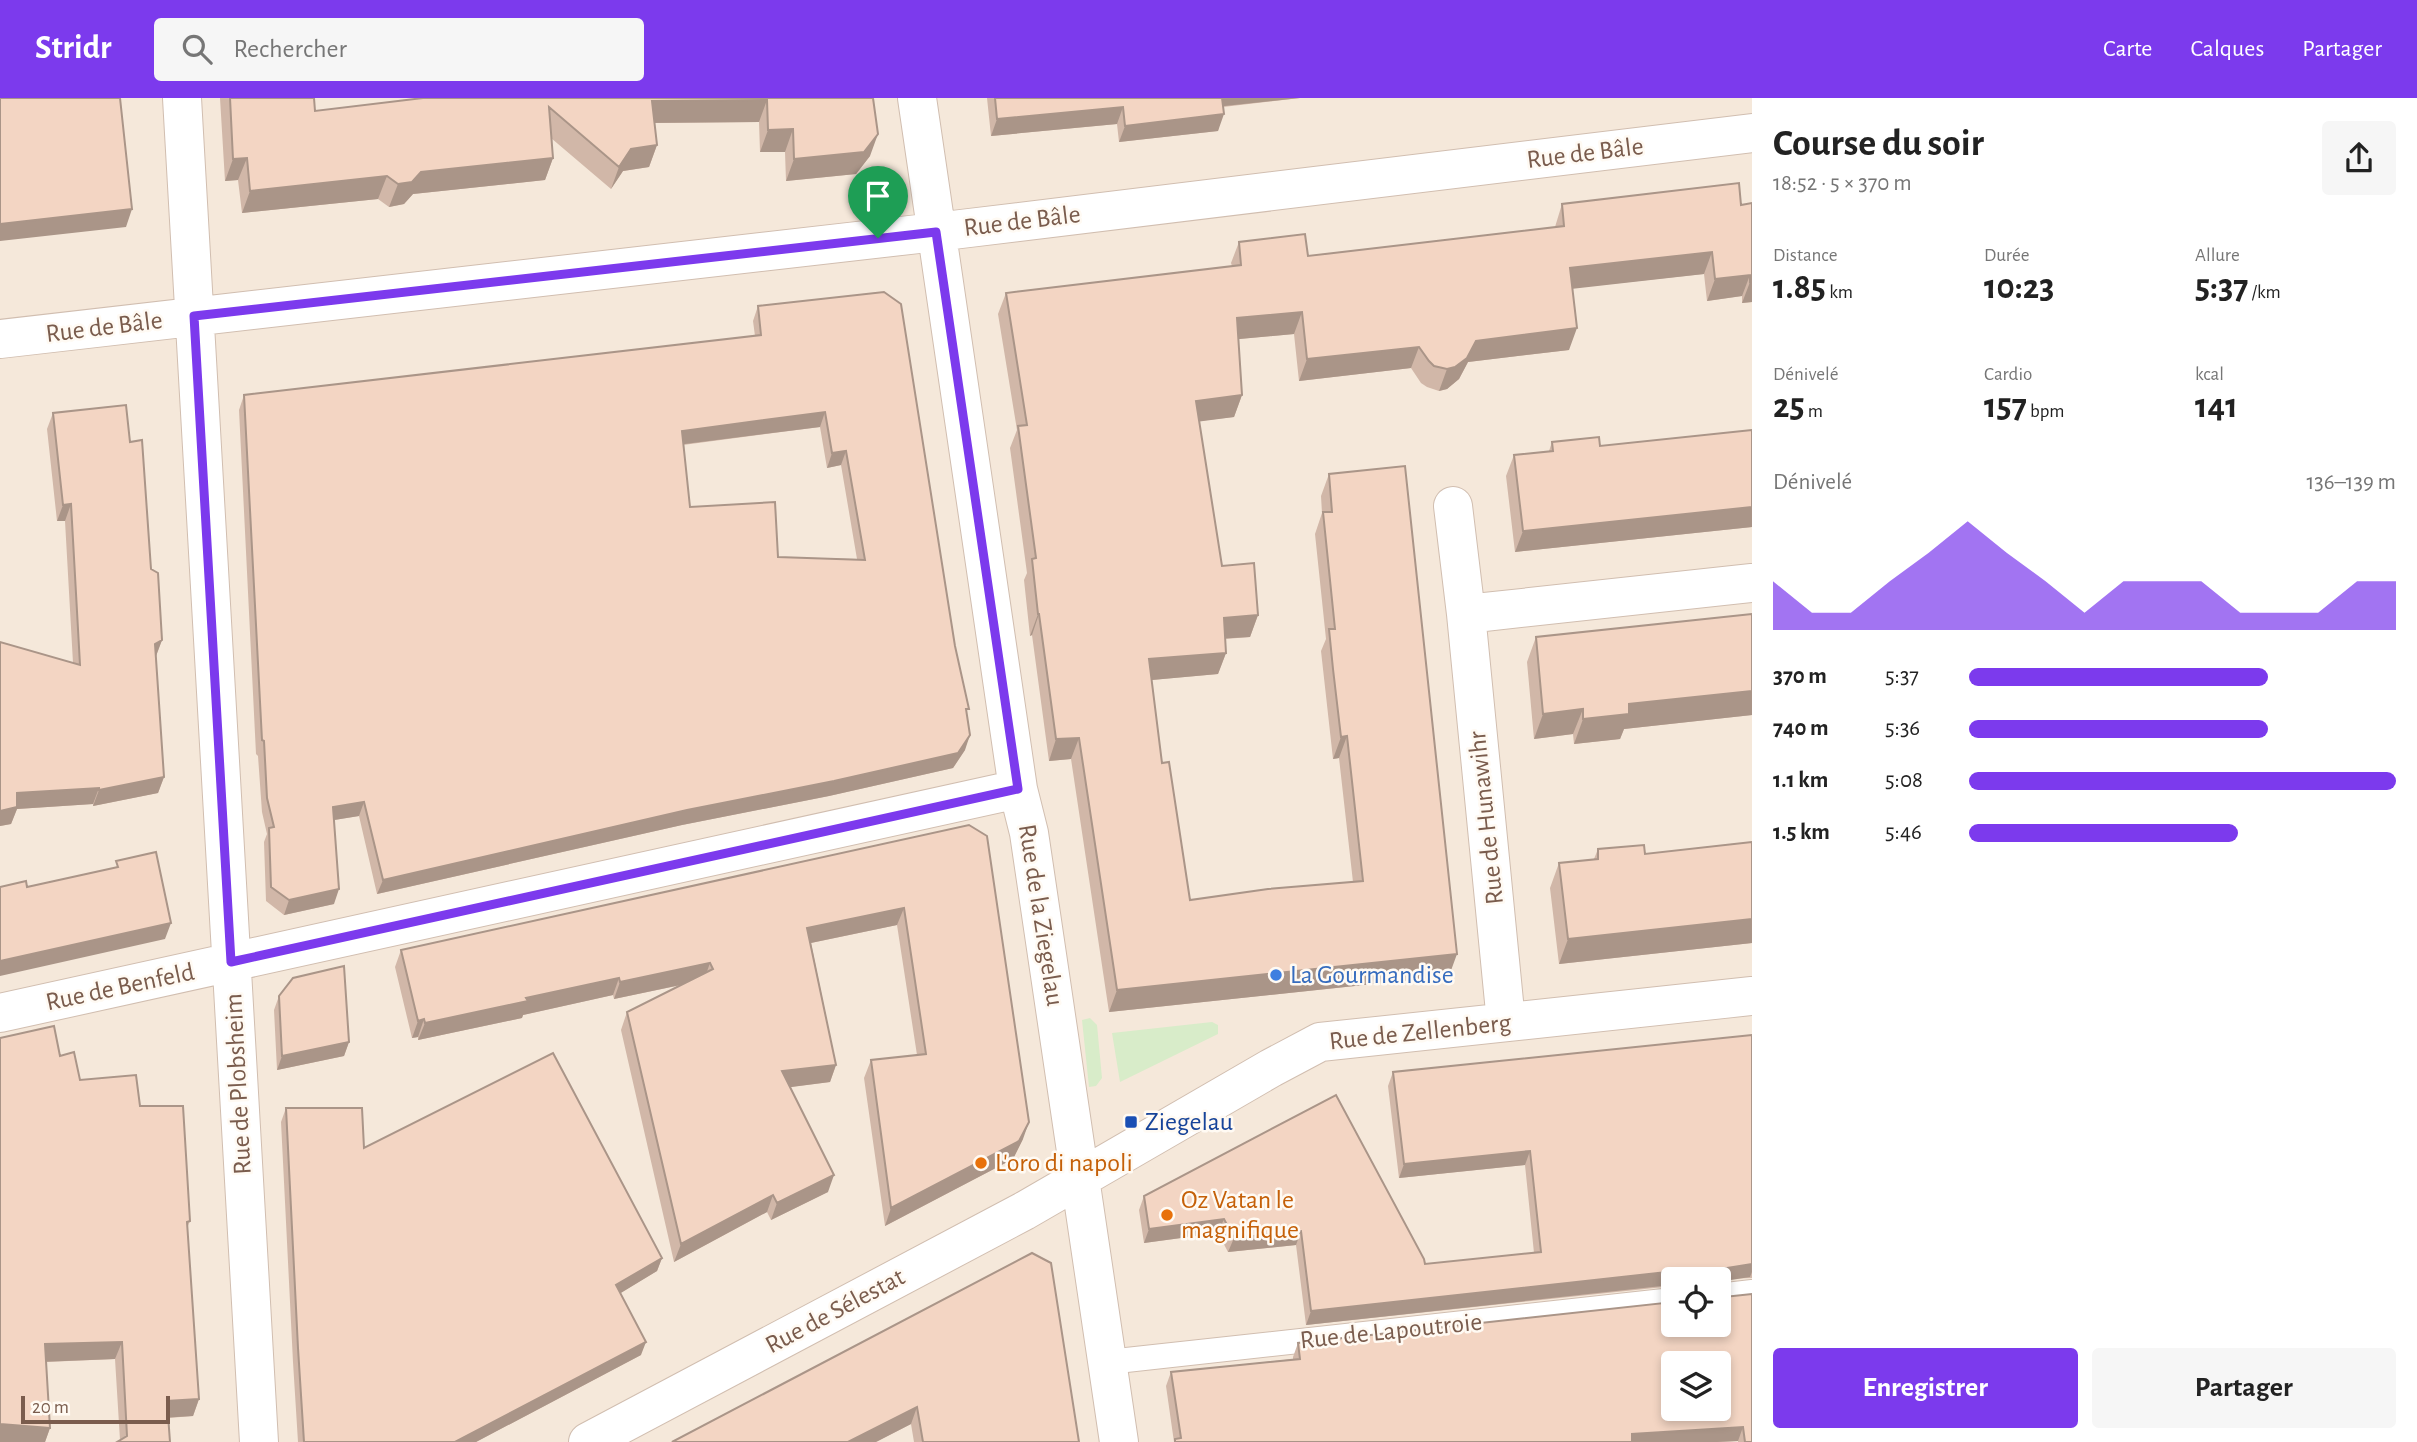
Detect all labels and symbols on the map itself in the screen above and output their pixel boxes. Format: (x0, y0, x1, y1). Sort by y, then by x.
street label: Rue de Bâle (1525, 133, 1645, 173)
pin (848, 166, 908, 238)
street label: Rue de Bâle (962, 201, 1082, 241)
street label: Rue de Bâle (44, 307, 164, 347)
street label: Rue de Hunawihr (1464, 729, 1508, 906)
street label: Rue de la Ziegelau (1014, 822, 1068, 1008)
street label: Rue de Benfeld (43, 959, 197, 1015)
place label: La Gourmandise (1290, 962, 1454, 988)
marker: La Gourmandise (1268, 967, 1284, 983)
street label: Rue de Plobsheim (220, 993, 256, 1175)
street label: Rue de Zellenberg (1328, 1009, 1513, 1054)
place label: Ziegelau (1145, 1109, 1233, 1135)
marker: Ziegelau (1123, 1114, 1139, 1130)
place label: L'oro di napoli (995, 1150, 1133, 1176)
marker: L'oro di napoli (973, 1155, 989, 1171)
place label: Oz Vatan le magnifique (1181, 1187, 1299, 1243)
marker: Oz Vatan le magnifique (1159, 1207, 1175, 1223)
street label: Rue de Sélestat (761, 1263, 909, 1359)
street label: Rue de Lapoutroie (1299, 1309, 1483, 1353)
scale bar (21, 1393, 170, 1425)

